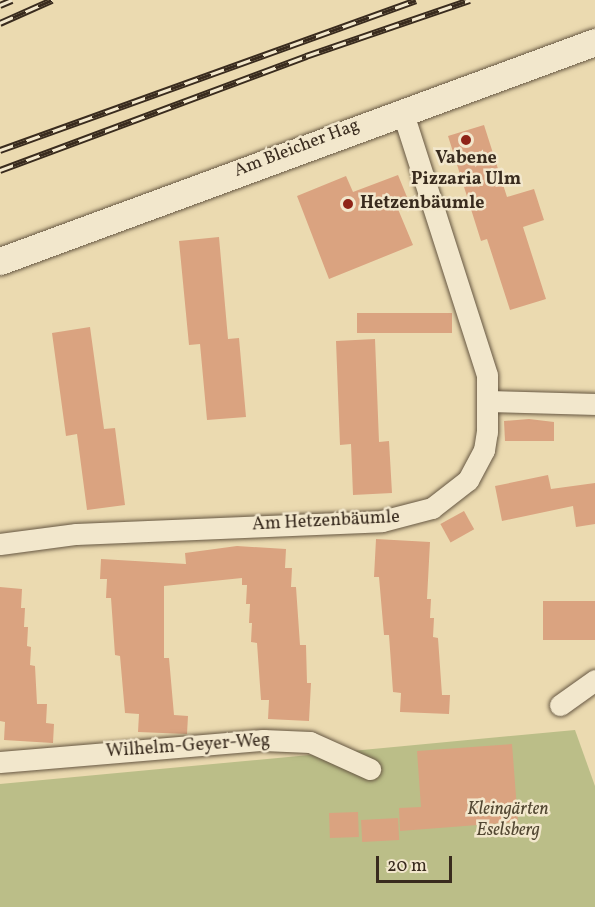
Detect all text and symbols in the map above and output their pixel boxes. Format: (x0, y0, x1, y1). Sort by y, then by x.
street label: Am Bleicher Hag (231, 115, 363, 183)
marker: Vabene Pizzaria Ulm (459, 133, 473, 147)
place label: Vabene Pizzaria Ulm (411, 149, 521, 192)
place label: Hetzenbäumle (360, 193, 484, 215)
marker: Hetzenbäumle (341, 197, 355, 211)
street label: Am Hetzenbäumle (252, 507, 400, 537)
street label: Wilhelm-Geyer-Weg (105, 730, 271, 764)
park label: Kleingärten Eselsberg (467, 800, 549, 842)
scale bar (379, 844, 456, 882)
text: 20 m (387, 854, 427, 879)

